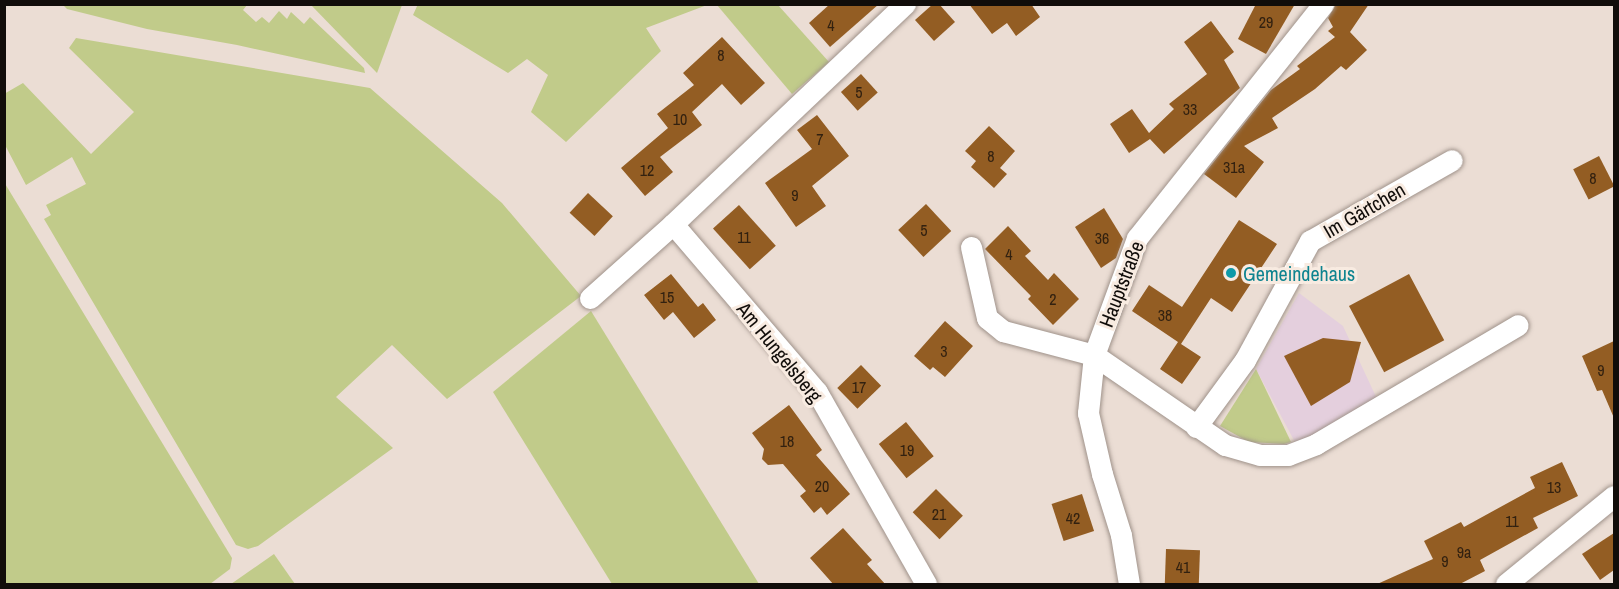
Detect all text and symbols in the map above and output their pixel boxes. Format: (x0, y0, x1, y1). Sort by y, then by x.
house number: 29 (1259, 12, 1273, 32)
house number: 4 (827, 15, 835, 35)
house number: 8 (717, 45, 725, 65)
house number: 5 (855, 82, 863, 102)
house number: 33 (1183, 99, 1197, 119)
house number: 10 (673, 109, 687, 129)
house number: 7 (816, 129, 824, 149)
house number: 8 (987, 146, 995, 166)
house number: 31a (1223, 157, 1245, 177)
house number: 12 (640, 160, 654, 180)
house number: 8 (1589, 168, 1597, 188)
street label: Im Gärtchen (1319, 177, 1409, 243)
house number: 9 (791, 185, 799, 205)
house number: 5 (920, 220, 928, 240)
house number: 11 (737, 227, 751, 247)
house number: 36 (1095, 228, 1109, 248)
street label: Hauptstraße (1094, 238, 1148, 330)
house number: 4 (1005, 244, 1013, 264)
place label: Gemeindehaus (1243, 261, 1355, 285)
marker: Gemeindehaus (1224, 266, 1238, 280)
house number: 15 (660, 287, 674, 307)
house number: 2 (1049, 289, 1057, 309)
street label: Am Hungelsberg (732, 297, 828, 407)
house number: 38 (1158, 305, 1172, 325)
house number: 3 (940, 341, 948, 361)
house number: 9 (1597, 360, 1605, 380)
house number: 17 (852, 377, 866, 397)
house number: 18 (780, 431, 794, 451)
house number: 19 (900, 440, 914, 460)
house number: 20 (815, 476, 829, 496)
house number: 13 (1547, 477, 1561, 497)
house number: 21 (932, 504, 946, 524)
house number: 42 (1066, 508, 1080, 528)
house number: 11 (1505, 511, 1519, 531)
house number: 9a (1457, 542, 1471, 562)
house number: 9 (1441, 551, 1449, 571)
house number: 41 (1176, 557, 1190, 577)

